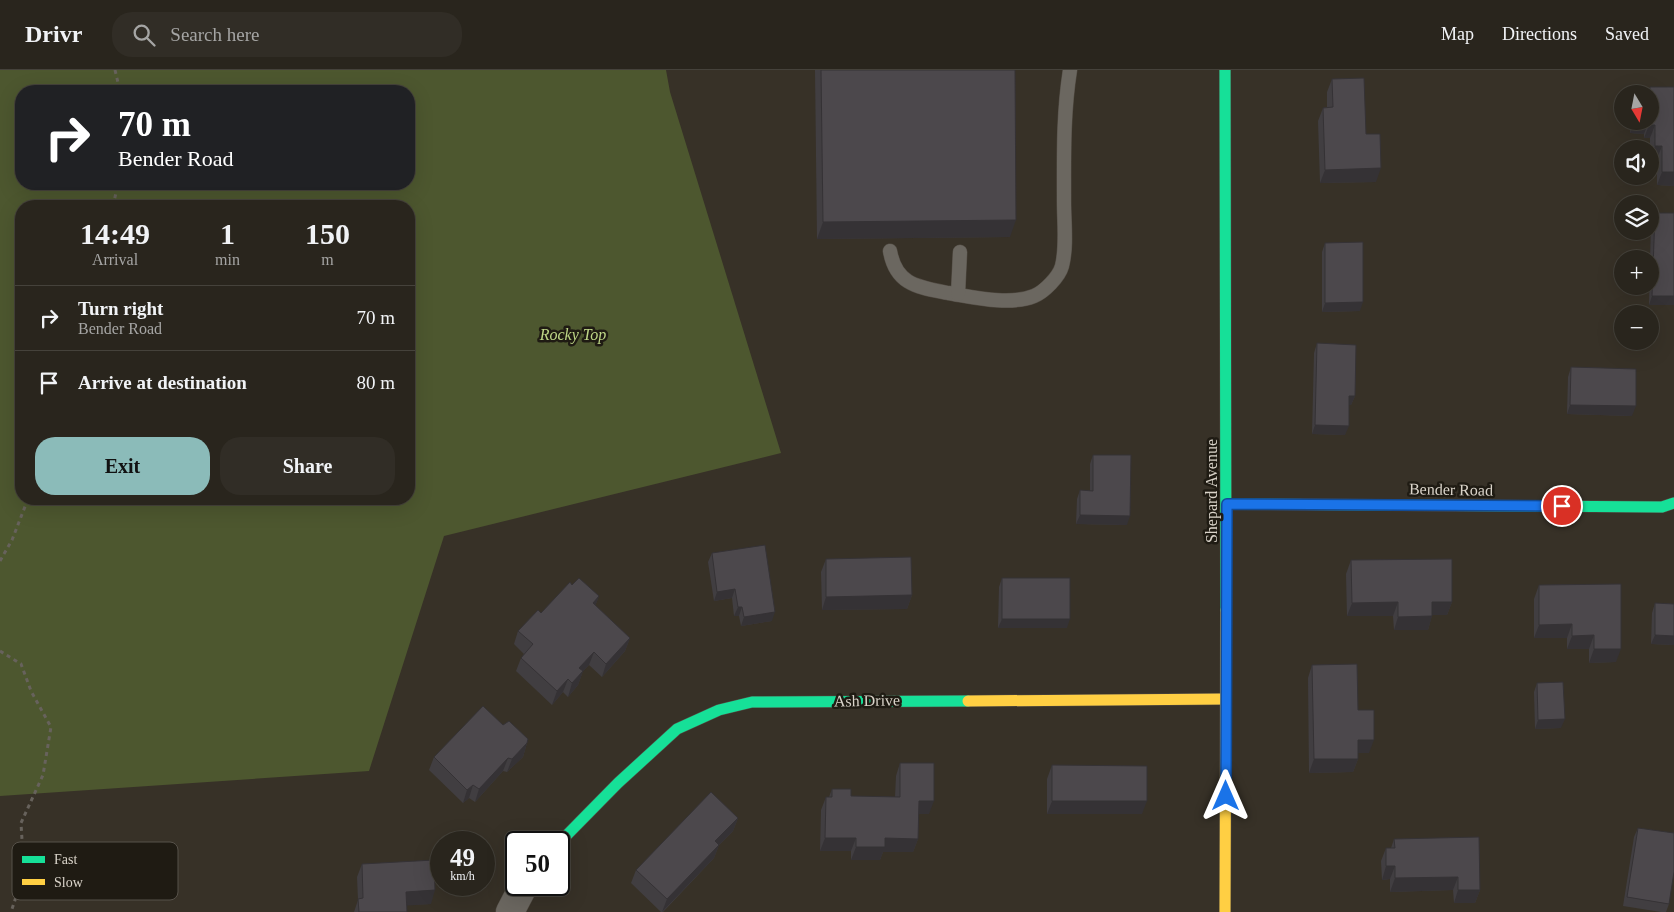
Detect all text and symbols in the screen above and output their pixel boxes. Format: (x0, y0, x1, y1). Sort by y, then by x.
search box (112, 12, 462, 57)
text: Drivr (25, 21, 82, 47)
icon: search (130, 21, 158, 49)
text: Search here (170, 24, 259, 45)
text: Map (1441, 24, 1474, 44)
text: Directions (1502, 24, 1577, 44)
text: Saved (1605, 24, 1649, 44)
north arrow (1614, 85, 1659, 130)
map controls (1614, 85, 1659, 350)
icon: right (35, 105, 100, 170)
text: 70 m (118, 105, 191, 144)
button: sound (1614, 140, 1659, 185)
text: Bender Road (118, 146, 233, 171)
button: layers (1614, 195, 1659, 240)
text: 14:49 (80, 217, 150, 250)
text: 1 (220, 217, 235, 250)
text: 150 (305, 217, 350, 250)
button: + (1614, 250, 1659, 295)
text: Arrival (92, 251, 138, 268)
text: min (215, 251, 240, 268)
text: m (321, 251, 334, 268)
text: Turn right (78, 298, 163, 319)
icon: right (35, 304, 63, 332)
button: − (1614, 305, 1659, 350)
text: 70 m (356, 307, 395, 328)
text: Bender Road (78, 320, 162, 337)
park label: Rocky Top (539, 326, 606, 344)
icon: arrive (35, 369, 63, 397)
text: Arrive at destination (78, 372, 247, 393)
text: 80 m (356, 372, 395, 393)
button: Exit (35, 437, 210, 495)
button: Share (220, 437, 395, 495)
street label: Shepard Avenue (1203, 439, 1221, 543)
street label: Bender Road (1409, 480, 1493, 499)
pin (1541, 485, 1583, 527)
icon: arrive (1548, 492, 1576, 520)
street label: Ash Drive (834, 691, 900, 710)
position arrow (1199, 769, 1251, 821)
speed limit sign: 50 (505, 831, 570, 896)
legend (12, 842, 178, 900)
text: 49 (450, 844, 475, 871)
text: Fast (54, 852, 77, 867)
text: km/h (450, 869, 475, 883)
text: Slow (54, 875, 84, 890)

